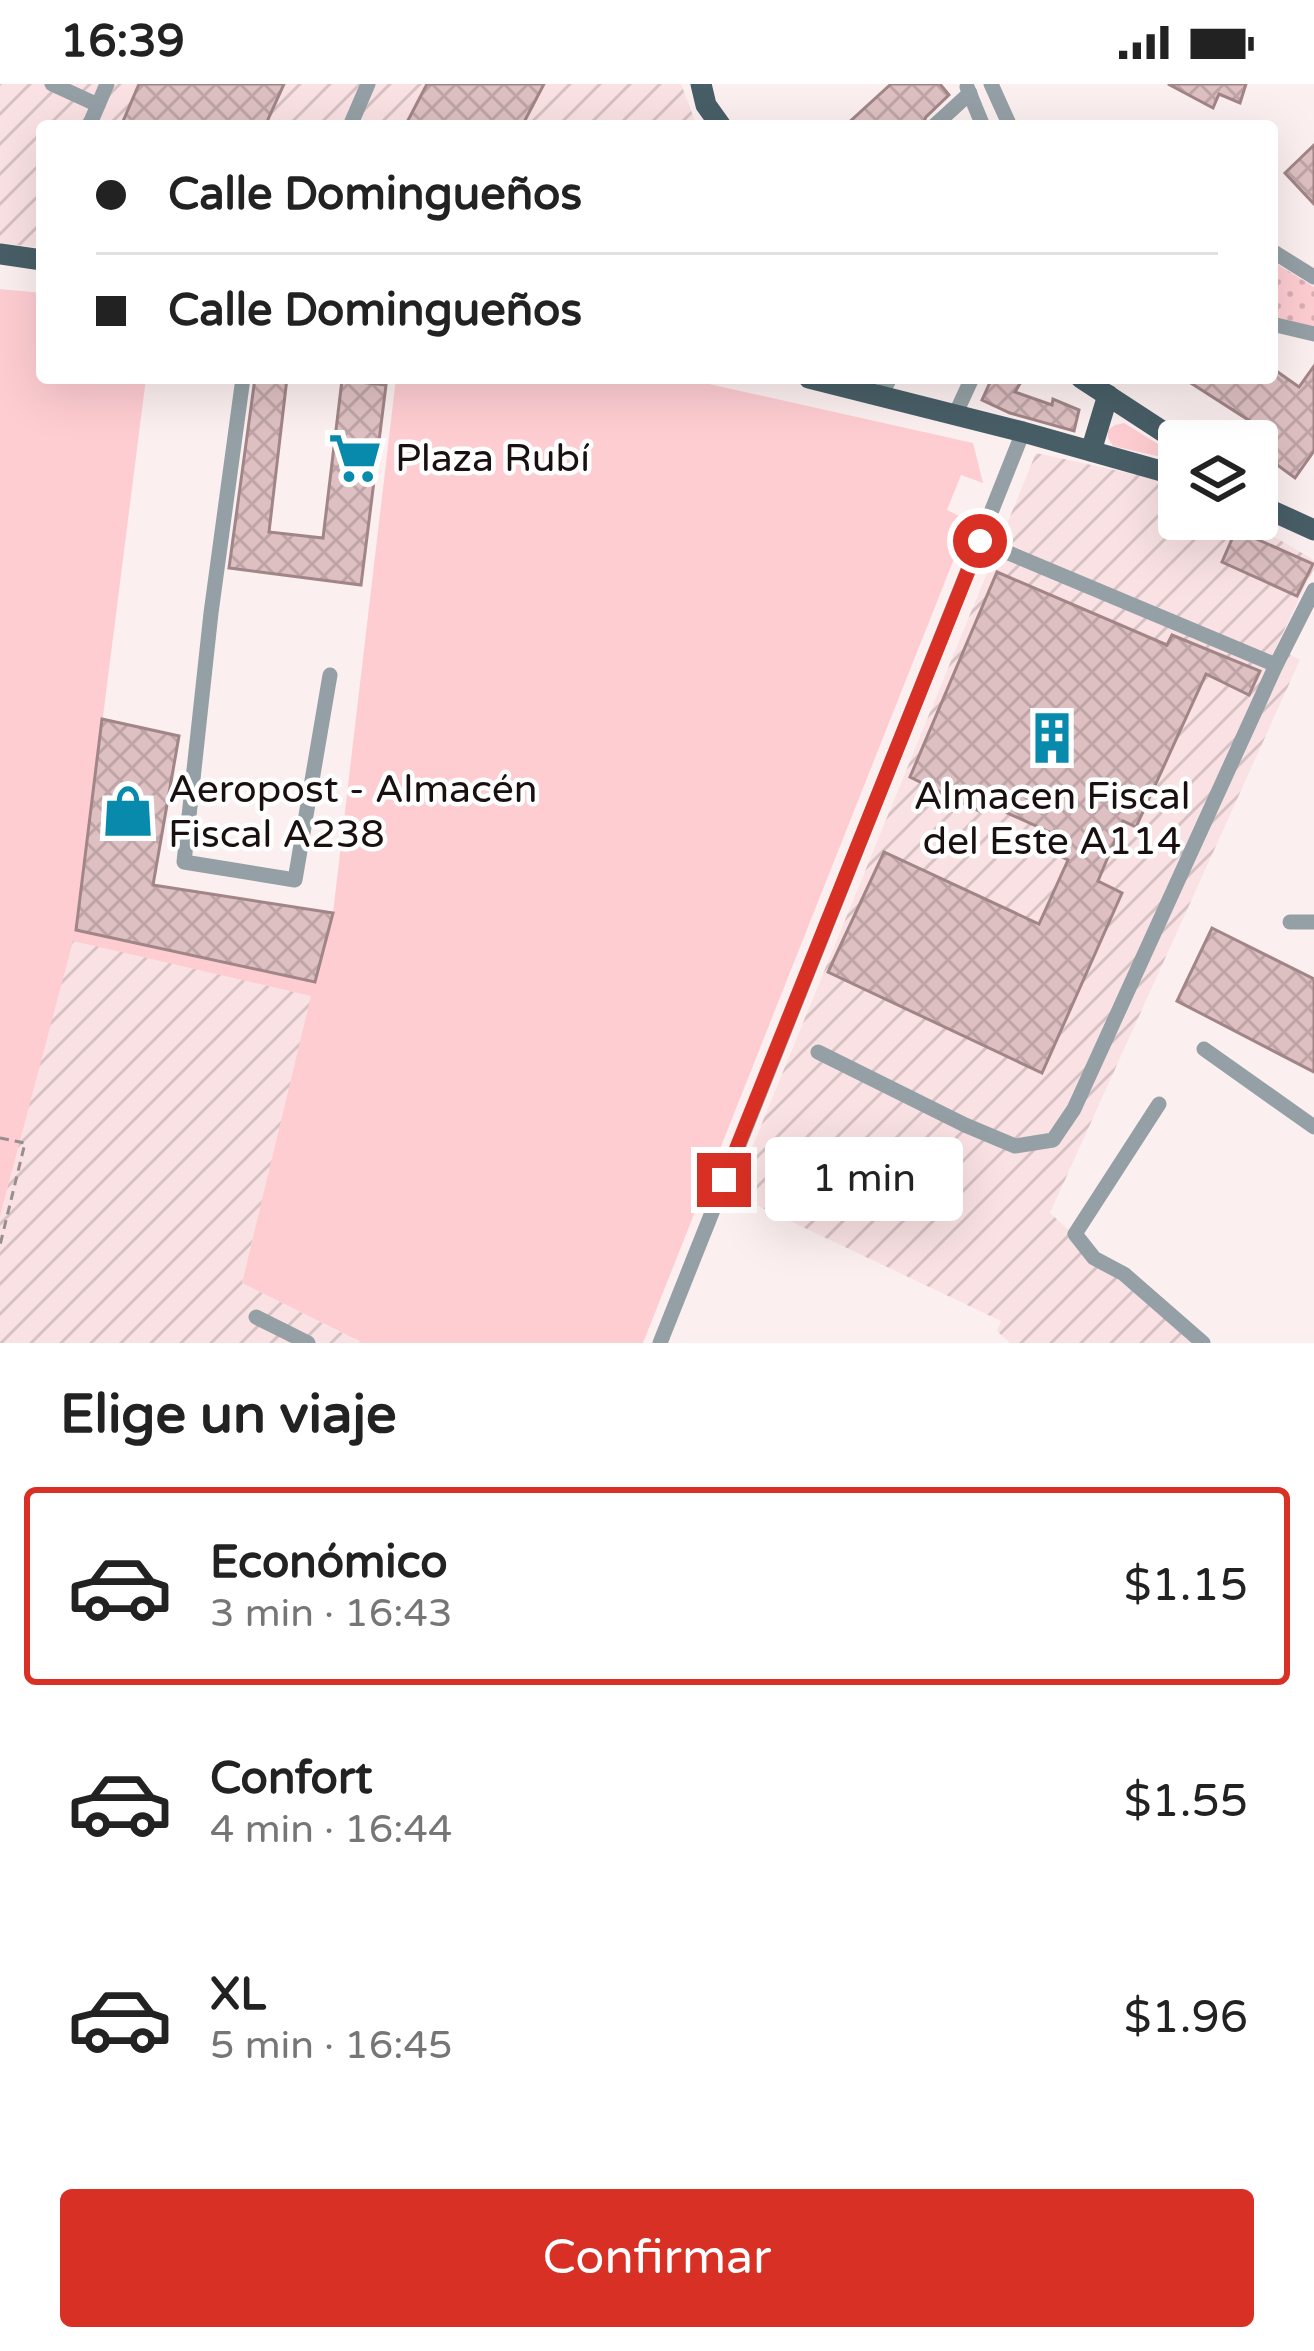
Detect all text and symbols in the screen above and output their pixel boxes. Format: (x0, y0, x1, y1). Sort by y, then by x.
text: 16:39 (60, 15, 185, 69)
text: Calle Domingueños (168, 168, 582, 222)
text: Calle Domingueños (168, 284, 582, 338)
map controls (1158, 420, 1278, 540)
button: layers (1158, 420, 1278, 540)
supermarket icon: Plaza Rubí (326, 429, 384, 487)
place label: Plaza Rubí (395, 435, 590, 482)
route start (953, 514, 1007, 568)
building icon: Almacen Fiscal del Este A114 (1023, 709, 1081, 767)
place label: Aeropost - Almacén Fiscal A238 (168, 766, 538, 858)
place label: Almacen Fiscal del Este A114 (913, 773, 1191, 865)
shop icon: Aeropost - Almacén Fiscal A238 (99, 782, 157, 840)
callout: 1 min (766, 1138, 964, 1222)
route end (697, 1153, 751, 1207)
text: 1 min (812, 1155, 916, 1202)
text: Elige un viaje (60, 1382, 397, 1447)
icon: car (66, 1532, 174, 1640)
text: Económico (210, 1536, 448, 1590)
text: $1.15 (1124, 1559, 1248, 1613)
text: 3 min · 16:43 (210, 1590, 452, 1637)
icon: car (66, 1748, 174, 1856)
text: Confort (210, 1752, 372, 1806)
text: $1.55 (1124, 1775, 1248, 1829)
text: 4 min · 16:44 (210, 1806, 452, 1853)
icon: car (66, 1964, 174, 2072)
text: XL (210, 1968, 266, 2022)
text: $1.96 (1124, 1991, 1248, 2045)
text: 5 min · 16:45 (210, 2022, 452, 2069)
button: Confirmar (60, 2189, 1254, 2327)

